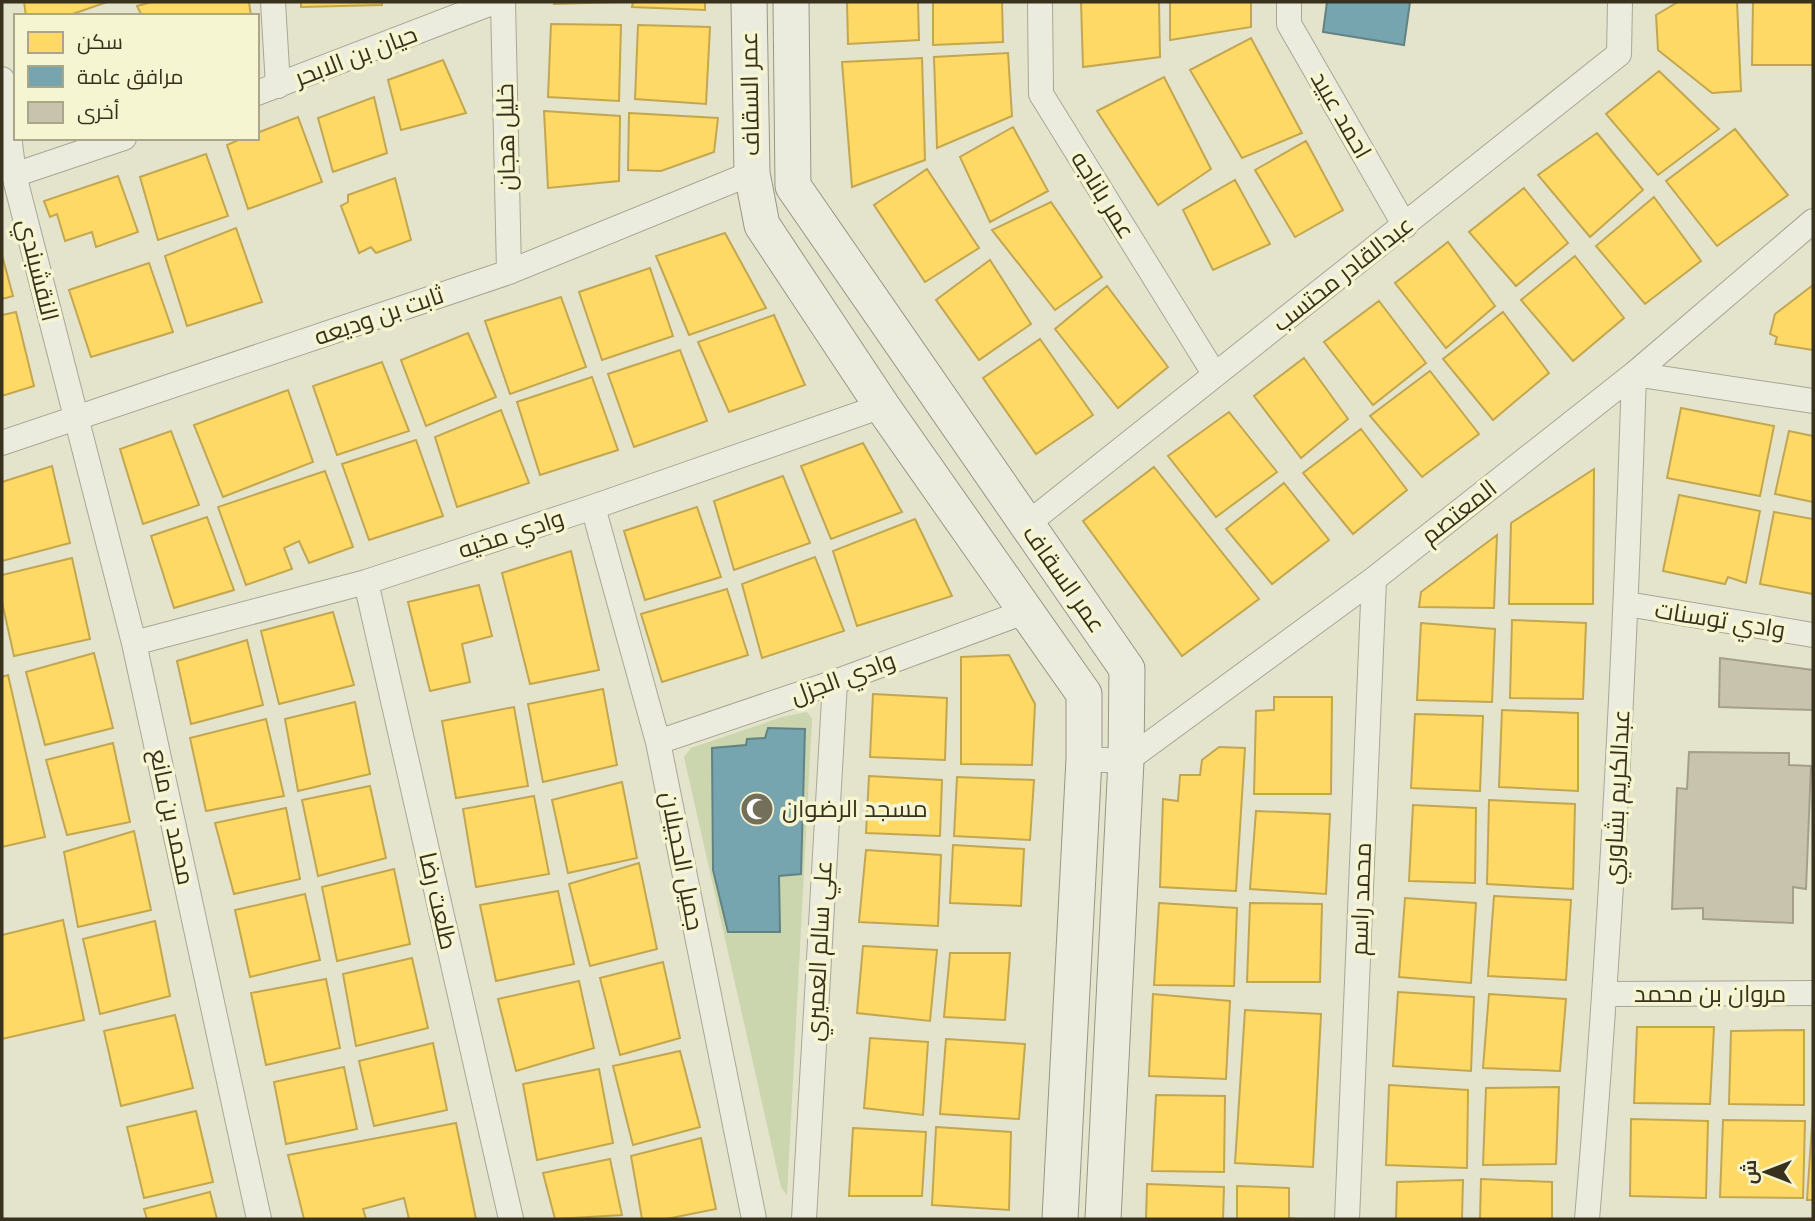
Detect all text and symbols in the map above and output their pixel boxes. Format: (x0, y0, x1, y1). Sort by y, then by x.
legend (14, 14, 259, 140)
street label: حيان بن الابحر (289, 21, 421, 93)
text: سكن (77, 30, 123, 55)
street label: عمر السقاف (736, 32, 764, 156)
text: مرافق عامة (77, 65, 183, 90)
street label: احمد عبيد (1306, 67, 1376, 163)
street label: خليل هجان (492, 83, 521, 191)
text: أخرى (77, 99, 119, 125)
street label: عمر باناجه (1066, 147, 1140, 243)
street label: عبدالقادر محتسب (1268, 211, 1418, 337)
street label: النقشبندي (8, 216, 63, 325)
street label: ثابت بن وديعه (311, 282, 448, 351)
street label: المعتصم (1416, 475, 1503, 552)
street label: وادي مخيه (455, 505, 569, 568)
street label: عمر السقاف (1018, 521, 1110, 637)
street label: وادي توسنات (1652, 597, 1787, 648)
street label: وادي الجزل (787, 647, 901, 714)
street label: عبدالكريم بشاوري (1599, 709, 1640, 885)
street label: محمد بن مانع (142, 747, 199, 888)
street label: جميل الحجيلان (655, 790, 708, 933)
mosque icon: مسجد الرضوان (738, 790, 776, 828)
place label: مسجد الرضوان (782, 796, 928, 823)
street label: محمد راسم (1346, 842, 1379, 956)
street label: طلعت رضا (414, 850, 462, 952)
street label: علي سالم العميري (801, 860, 843, 1042)
street label: مروان بن محمد (1634, 981, 1786, 1008)
north arrow (1731, 1137, 1801, 1207)
text: ش (1739, 1160, 1761, 1184)

